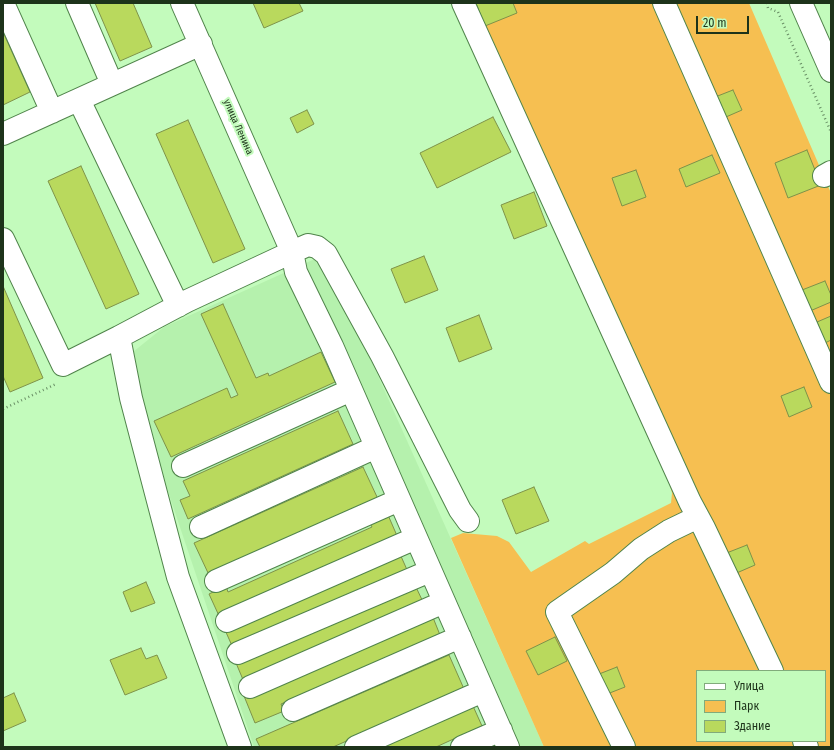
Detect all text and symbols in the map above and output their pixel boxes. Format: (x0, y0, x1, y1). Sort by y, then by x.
scale bar (698, 8, 751, 34)
text: 20 m (703, 16, 727, 30)
street label: улица Ленина (220, 98, 256, 156)
legend (696, 670, 826, 742)
text: Улица (734, 679, 764, 693)
text: Парк (734, 699, 759, 713)
text: Здание (734, 719, 770, 733)

